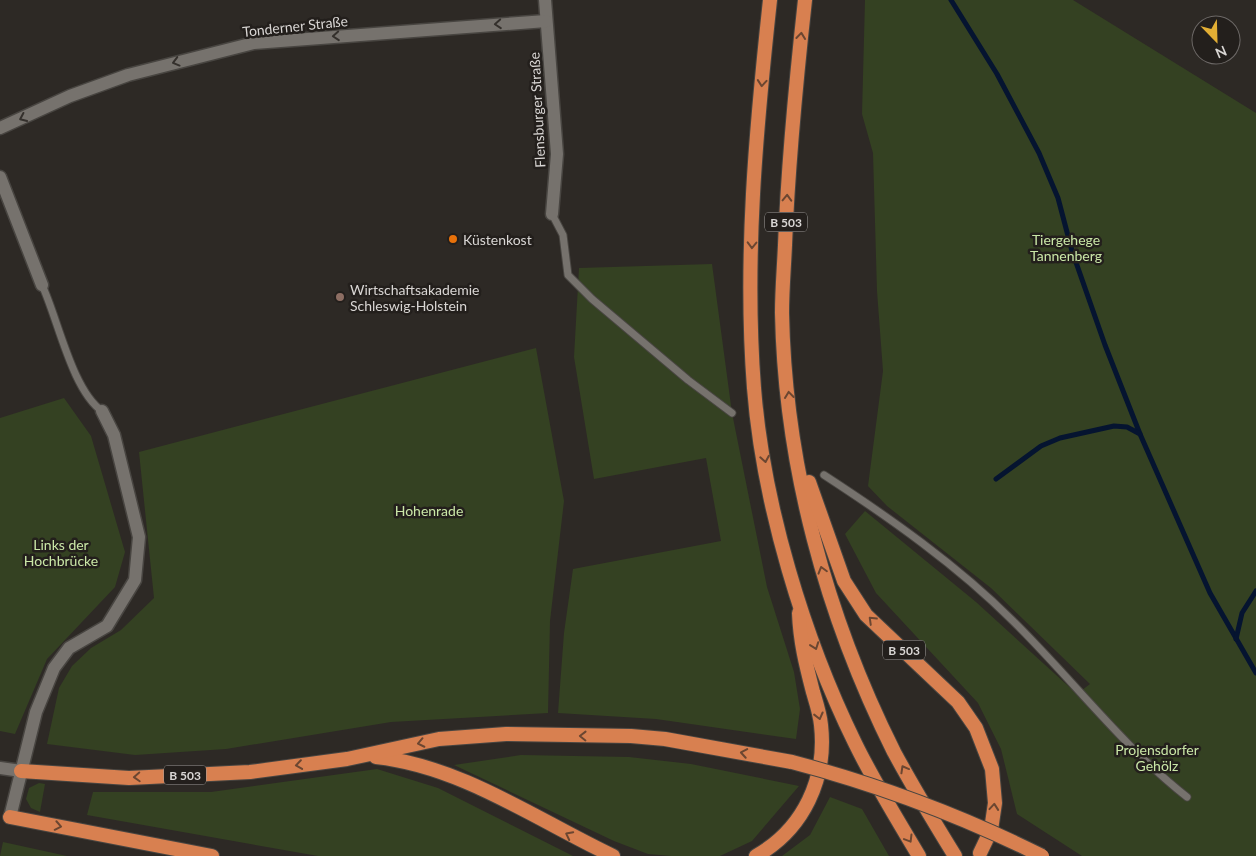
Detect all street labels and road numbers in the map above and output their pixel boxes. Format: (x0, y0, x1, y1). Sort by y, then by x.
street label: Tonderner Straße (241, 12, 349, 40)
street label: Flensburger Straße (525, 52, 549, 168)
road number: B 503 (765, 212, 807, 232)
road number: B 503 (883, 640, 925, 660)
road number: B 503 (164, 766, 206, 784)

